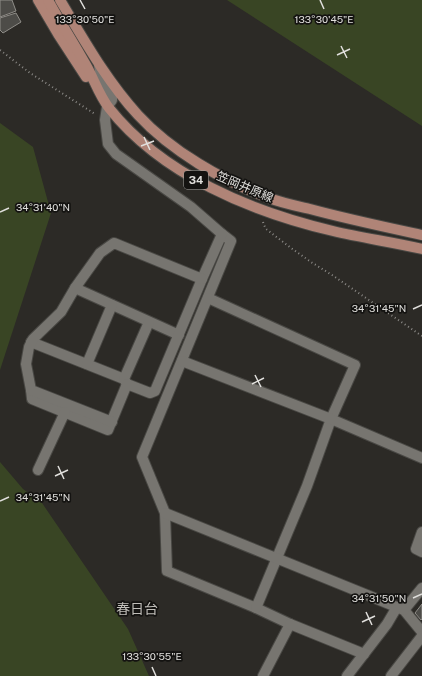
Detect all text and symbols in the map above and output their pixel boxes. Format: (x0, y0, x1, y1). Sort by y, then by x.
text: 133°30'50"E (55, 13, 115, 25)
text: 133°30'45"E (294, 13, 354, 25)
street label: 笠岡井原線 (215, 169, 275, 205)
road number: 34 (184, 171, 208, 189)
text: 34°31'40"N (16, 201, 70, 213)
text: 34°31'45"N (352, 302, 406, 314)
text: 34°31'45"N (16, 491, 70, 503)
text: 34°31'50"N (352, 592, 406, 604)
district label: 春日台 (116, 601, 158, 617)
text: 133°30'55"E (122, 650, 182, 662)

